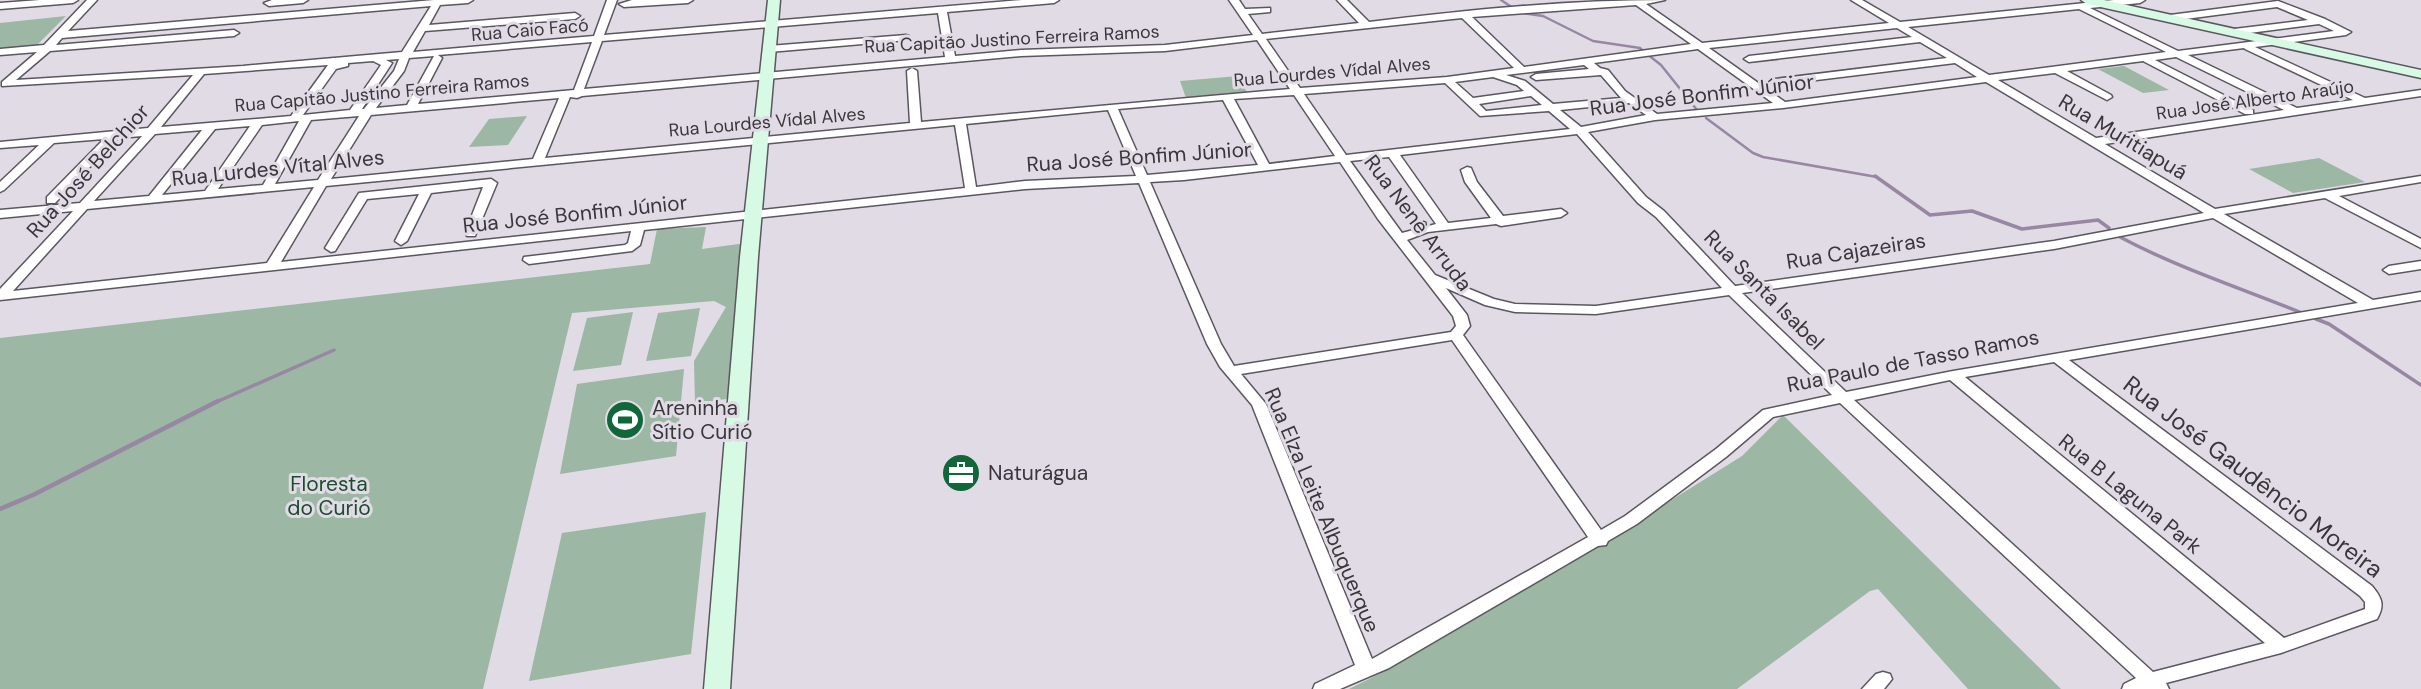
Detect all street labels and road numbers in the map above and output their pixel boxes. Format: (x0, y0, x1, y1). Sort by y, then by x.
street label: Rua Caio Facó (470, 13, 590, 47)
street label: Rua Capitão Justino Ferreira Ramos (864, 19, 1160, 59)
street label: Rua Lourdes Vídal Alves (1233, 51, 1431, 93)
street label: Rua José Bonfim Júnior (1588, 67, 1816, 123)
street label: Rua Capitão Justino Ferreira Ramos (234, 68, 530, 118)
street label: Rua José Alberto Araújo (2155, 74, 2355, 126)
street label: Rua Muritiapuá (2054, 88, 2192, 186)
street label: Rua José Belchior (20, 98, 156, 244)
street label: Rua Lourdes Vídal Alves (668, 101, 866, 143)
street label: Rua José Bonfim Júnior (1025, 135, 1253, 179)
street label: Rua Lurdes Vítal Alves (170, 143, 386, 193)
street label: Rua Nenê Arruda (1358, 149, 1478, 297)
street label: Rua José Bonfim Júnior (461, 188, 689, 240)
street label: Rua Santa Isabel (1698, 224, 1830, 356)
street label: Rua Cajazeiras (1784, 226, 1928, 276)
street label: Rua Paulo de Tasso Ramos (1785, 323, 2041, 399)
street label: Rua José Gaudêncio Moreira (2117, 369, 2389, 585)
street label: Rua Elza Leite Albuquerque (1258, 383, 1386, 637)
street label: Rua B Laguna Park (2053, 428, 2208, 561)

